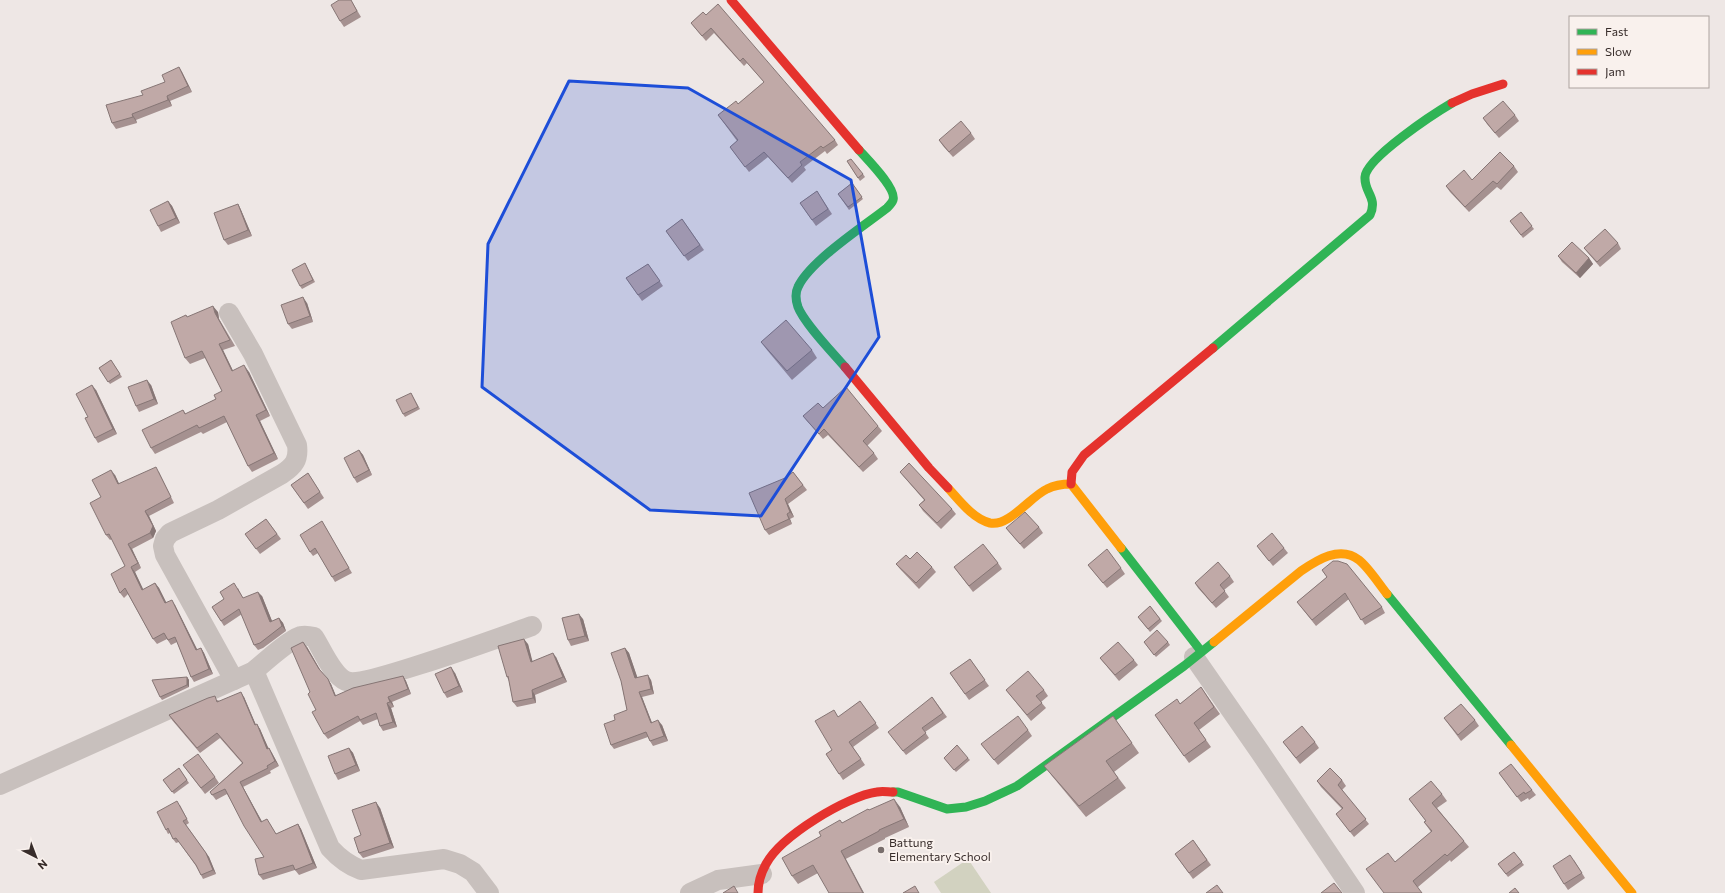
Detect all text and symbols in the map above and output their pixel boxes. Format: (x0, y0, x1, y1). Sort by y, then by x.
legend (1569, 16, 1709, 88)
text: Fast (1605, 24, 1628, 38)
text: Slow (1605, 44, 1632, 58)
text: Jam (1605, 64, 1625, 79)
place label: Battung Elementary School (889, 835, 991, 863)
north arrow (16, 837, 56, 877)
marker: Battung Elementary School (876, 845, 886, 855)
text: N (36, 857, 50, 872)

